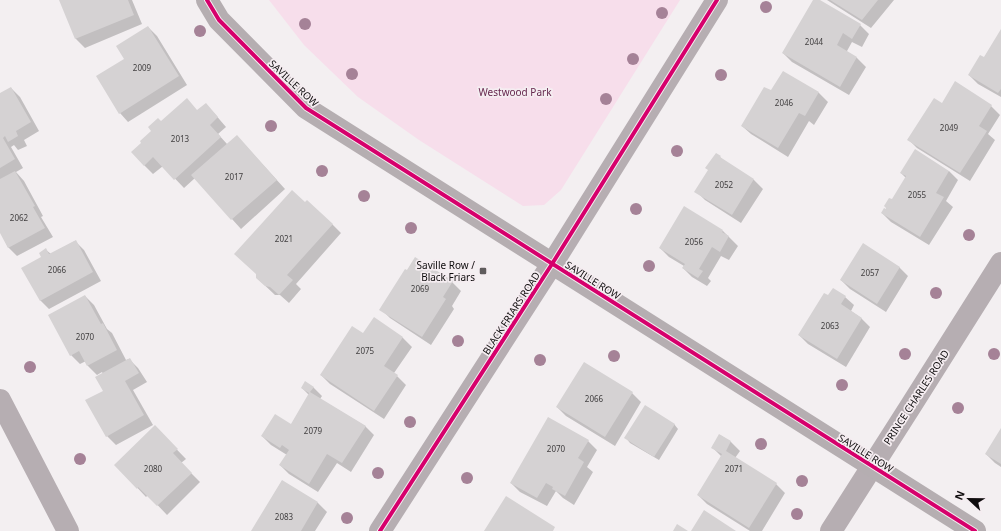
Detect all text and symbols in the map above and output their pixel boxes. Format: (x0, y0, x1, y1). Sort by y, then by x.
house number: 2044 (805, 36, 824, 47)
street label: SAVILLE ROW (266, 56, 322, 110)
house number: 2009 (133, 62, 152, 73)
park label: Westwood Park (479, 85, 552, 99)
house number: 2046 (775, 97, 794, 108)
house number: 2049 (940, 122, 959, 133)
house number: 2013 (171, 133, 190, 144)
house number: 2017 (225, 171, 244, 182)
house number: 2052 (715, 179, 734, 190)
house number: 2055 (908, 189, 927, 200)
house number: 2062 (10, 212, 29, 223)
house number: 2021 (275, 233, 293, 244)
house number: 2056 (685, 236, 704, 247)
street label: SAVILLE ROW (563, 257, 624, 303)
place label: Saville Row / Black Friars (417, 258, 475, 284)
house number: 2066 (48, 264, 67, 275)
marker: Saville Row / Black Friars (478, 266, 488, 276)
house number: 2057 (861, 267, 880, 278)
street label: BLACK FRIARS ROAD (479, 269, 543, 357)
house number: 2069 (411, 283, 430, 294)
house number: 2063 (821, 320, 840, 331)
house number: 2070 (76, 331, 95, 342)
house number: 2075 (356, 345, 375, 356)
street label: PRINCE CHARLES ROAD (880, 347, 952, 447)
house number: 2066 (585, 393, 604, 404)
house number: 2079 (304, 425, 323, 436)
street label: SAVILLE ROW (836, 430, 897, 476)
house number: 2070 (547, 443, 566, 454)
house number: 2080 (144, 463, 163, 474)
house number: 2071 (725, 463, 743, 474)
north arrow (949, 479, 989, 519)
text: N (951, 488, 968, 502)
house number: 2083 (275, 511, 294, 522)

